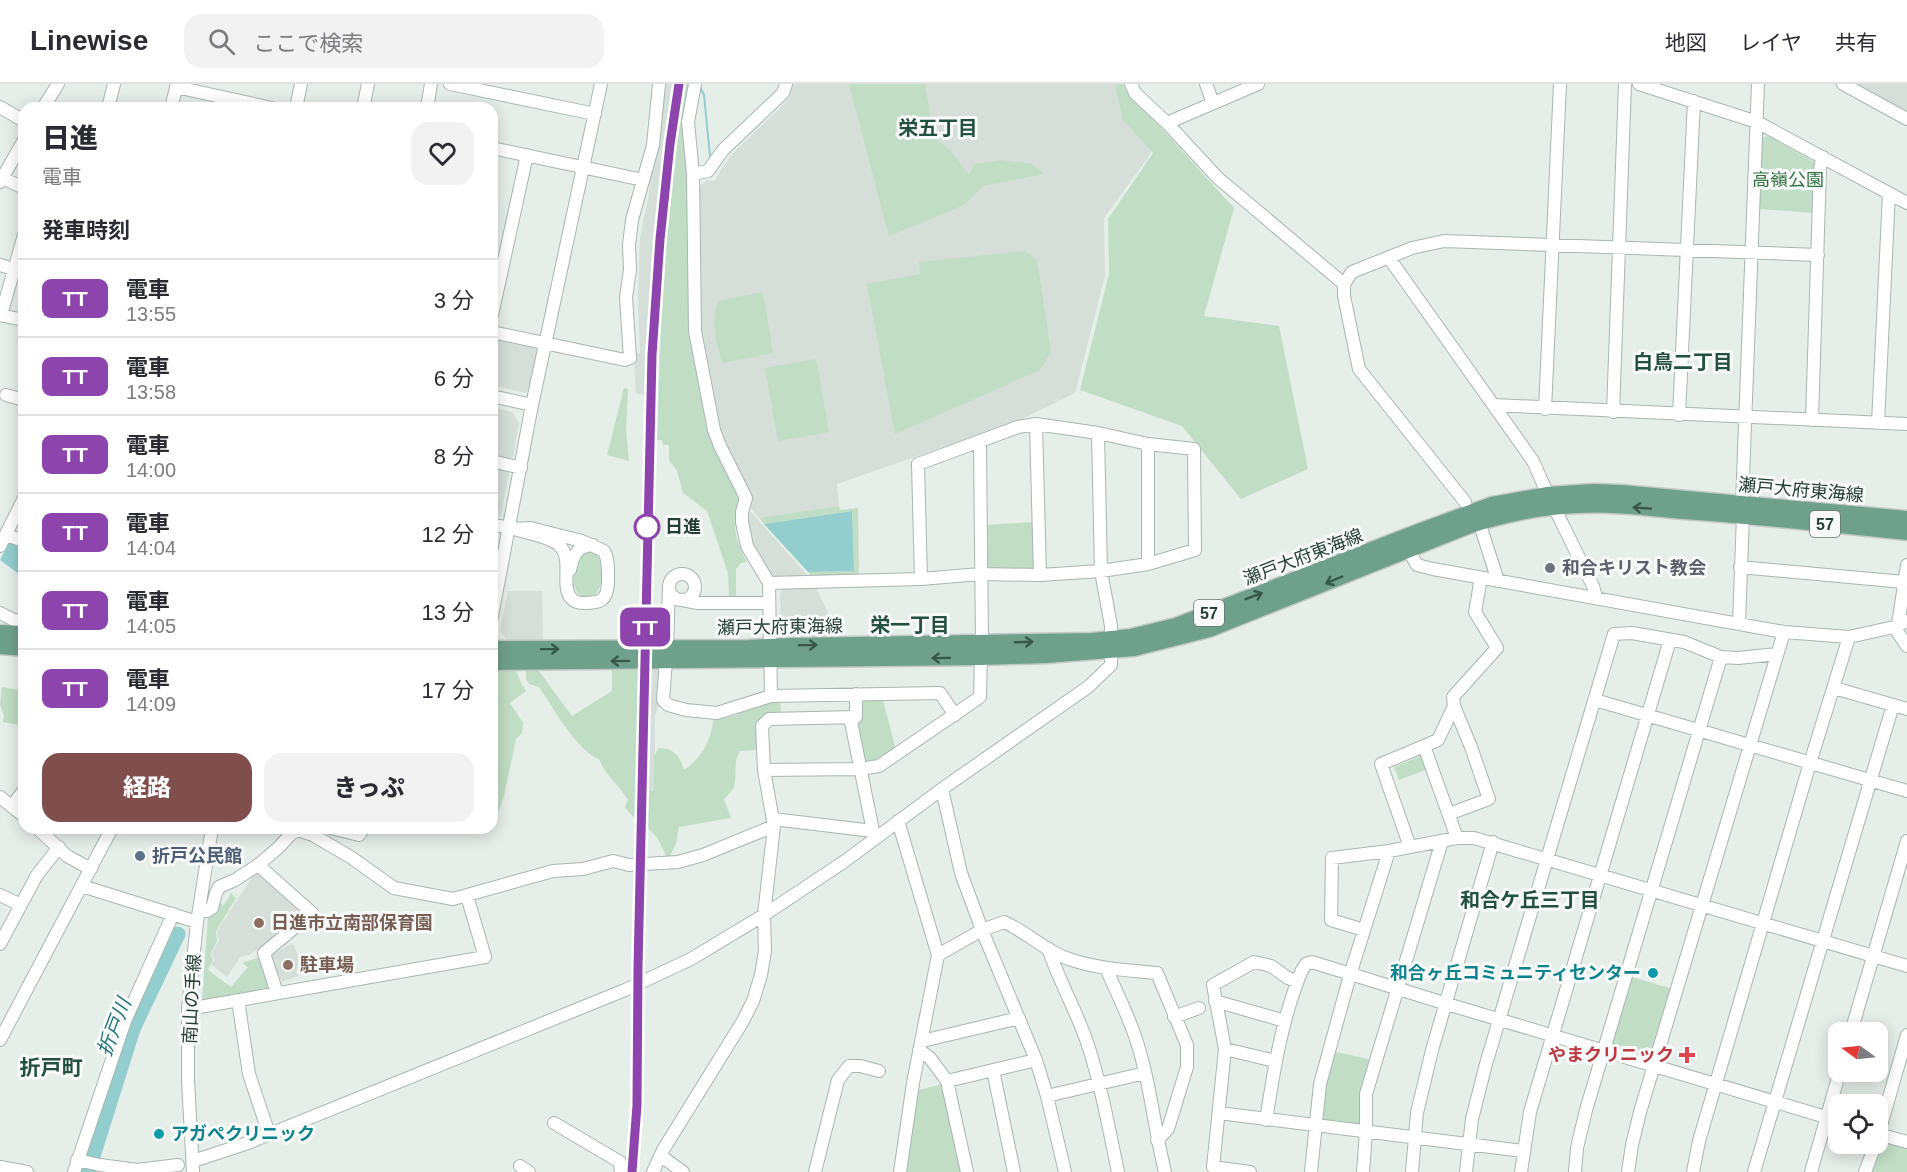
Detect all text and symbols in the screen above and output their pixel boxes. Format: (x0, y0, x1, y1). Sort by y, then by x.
search box (184, 14, 604, 68)
text: Linewise (30, 25, 148, 56)
icon: search (205, 25, 238, 58)
text: ここで検索 (253, 31, 363, 56)
text: 地図 (1665, 31, 1707, 54)
text: レイヤ (1740, 31, 1802, 54)
text: 共有 (1835, 31, 1877, 54)
district label: 栄五丁目 (898, 117, 978, 139)
button: heart (411, 122, 474, 185)
text: 日進 (42, 123, 98, 154)
text: 電車 (42, 166, 82, 188)
park label: 高嶺公園 (1752, 170, 1824, 190)
text: 発車時刻 (42, 218, 130, 243)
text: 電車 (126, 277, 170, 302)
text: TT (62, 287, 88, 310)
text: 3 分 (434, 288, 474, 313)
text: 13:55 (126, 303, 176, 325)
district label: 白鳥二丁目 (1633, 351, 1733, 373)
text: 電車 (126, 355, 170, 380)
text: TT (62, 365, 88, 388)
text: 6 分 (434, 366, 474, 391)
text: 13:58 (126, 381, 176, 403)
text: 電車 (126, 433, 170, 458)
text: TT (62, 443, 88, 466)
text: 8 分 (434, 444, 474, 469)
text: 14:00 (126, 459, 176, 481)
street label: 瀬戸大府東海線 (1737, 475, 1865, 505)
one-way arrow (1633, 502, 1653, 513)
text: 電車 (126, 511, 170, 536)
road number: 57 (1810, 511, 1840, 537)
marker: 日進 (634, 514, 660, 540)
place label: 日進 (665, 517, 701, 537)
text: TT (62, 521, 88, 544)
text: 12 分 (421, 522, 474, 547)
street label: 瀬戸大府東海線 (1241, 525, 1365, 589)
text: 14:04 (126, 537, 176, 559)
place label: 和合キリスト教会 (1562, 558, 1706, 578)
marker: 和合キリスト教会 (1543, 561, 1557, 575)
one-way arrow (1326, 575, 1344, 586)
text: 電車 (126, 589, 170, 614)
one-way arrow (1245, 590, 1263, 601)
text: TT (62, 599, 88, 622)
text: 13 分 (421, 600, 474, 625)
road number: 57 (1194, 600, 1224, 626)
line badge: TT (618, 608, 672, 646)
district label: 栄一丁目 (870, 614, 950, 636)
text: 14:05 (126, 615, 176, 637)
text: TT (632, 616, 658, 639)
street label: 瀬戸大府東海線 (717, 616, 843, 638)
one-way arrow (1014, 637, 1034, 648)
one-way arrow (798, 639, 818, 651)
one-way arrow (540, 643, 560, 655)
one-way arrow (932, 652, 952, 663)
one-way arrow (611, 655, 631, 666)
text: 電車 (126, 667, 170, 692)
text: TT (62, 677, 88, 700)
text: 17 分 (421, 678, 474, 703)
text: 14:09 (126, 693, 176, 715)
button: 経路 (42, 753, 252, 822)
button: きっぷ (264, 753, 474, 822)
place label: 折戸公民館 (152, 846, 242, 866)
marker: 折戸公民館 (133, 849, 147, 863)
district label: 和合ケ丘三丁目 (1460, 889, 1600, 911)
place label: 日進市立南部保育園 (271, 913, 433, 933)
marker: 日進市立南部保育園 (252, 916, 266, 930)
street label: 南山の手線 (180, 954, 204, 1044)
place label: 駐車場 (300, 955, 354, 975)
marker: 駐車場 (281, 958, 295, 972)
place label: 和合ヶ丘コミュニティセンター (1390, 963, 1641, 983)
marker: 和合ヶ丘コミュニティセンター (1646, 966, 1660, 980)
water label: 折戸川 (93, 993, 136, 1059)
north arrow (1828, 1022, 1888, 1082)
map controls (1828, 1022, 1888, 1154)
place label: やまクリニック (1548, 1045, 1674, 1065)
marker: やまクリニック (1678, 1046, 1696, 1064)
district label: 折戸町 (20, 1056, 83, 1079)
button: locate (1828, 1094, 1888, 1154)
place label: アガぺクリニック (171, 1124, 315, 1144)
marker: アガぺクリニック (152, 1127, 166, 1141)

